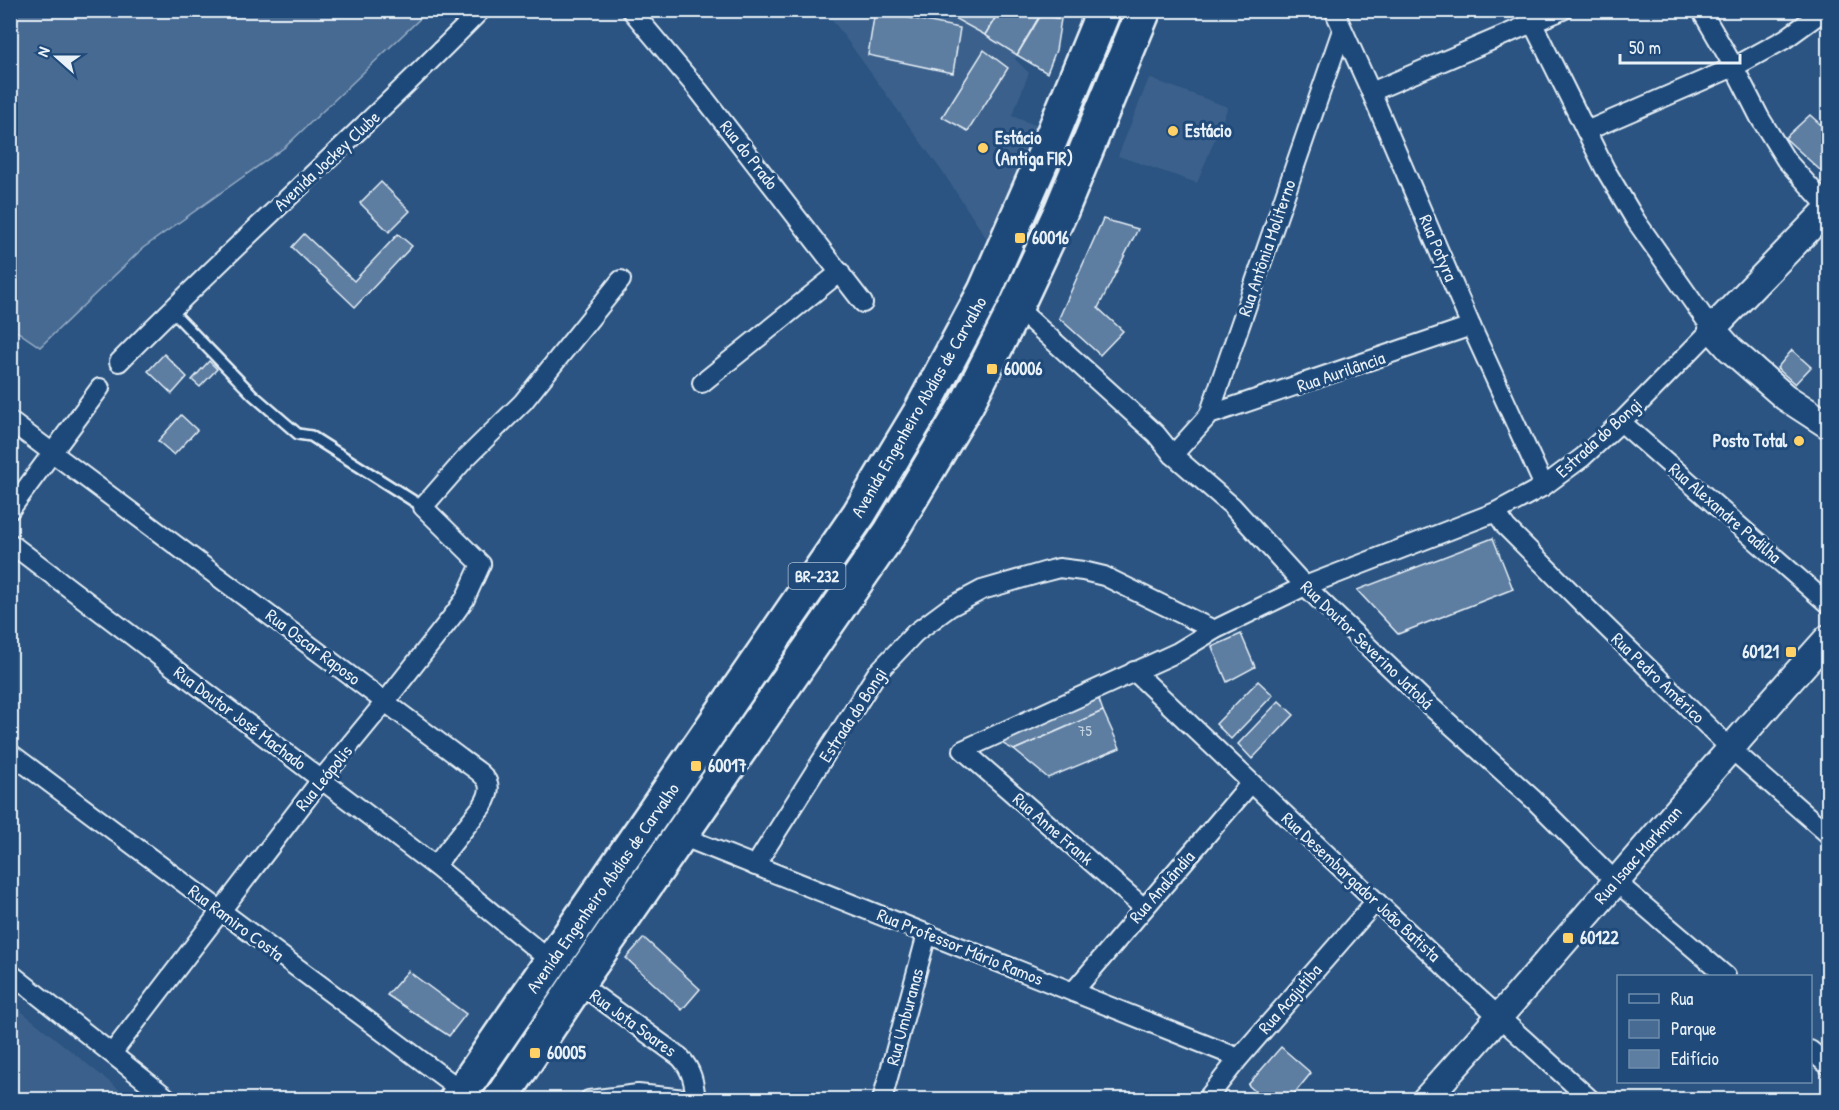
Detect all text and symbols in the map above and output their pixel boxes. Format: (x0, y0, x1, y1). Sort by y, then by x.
north arrow (27, 27, 87, 87)
scale bar (1620, 27, 1740, 65)
text: 50 m (1629, 35, 1661, 60)
text: N (31, 43, 55, 60)
street label: Avenida Jockey Clube (268, 105, 385, 217)
street label: Rua do Prado (714, 115, 784, 195)
place label: Estácio (1185, 118, 1232, 143)
marker: Estácio (1166, 124, 1180, 138)
place label: Estácio (Antiga FIR) (995, 125, 1073, 172)
marker: Estácio (Antiga FIR) (976, 141, 990, 155)
street label: Rua Antônia Moliterno (1231, 176, 1302, 319)
street label: Rua Potyra (1413, 211, 1464, 285)
place label: 60016 (1032, 225, 1069, 250)
marker: 60016 (1013, 231, 1027, 245)
street label: Avenida Engenheiro Abdias de Carvalho (845, 292, 992, 522)
street label: Rua Aurilância (1293, 345, 1388, 398)
place label: 60006 (1004, 356, 1043, 381)
marker: 60006 (985, 362, 999, 376)
street label: Estrada do Bongi (1550, 392, 1647, 483)
place label: Posto Total (1713, 428, 1788, 453)
marker: Posto Total (1792, 434, 1806, 448)
street label: Rua Alexandre Padilha (1664, 457, 1787, 569)
road number: BR-232 (788, 563, 846, 589)
street label: Rua Doutor Severino Jatobá (1295, 575, 1439, 715)
street label: Rua Oscar Raposo (261, 603, 366, 691)
street label: Rua Pedro Américo (1606, 627, 1711, 729)
place label: 60121 (1742, 639, 1779, 664)
marker: 60121 (1784, 645, 1798, 659)
street label: Rua Doutor José Machado (169, 660, 312, 776)
street label: Estrada do Bongi (813, 663, 893, 767)
house number: 75 (1078, 720, 1093, 741)
street label: Rua Leópolis (289, 739, 358, 816)
place label: 60017 (708, 753, 747, 778)
marker: 60017 (689, 759, 703, 773)
street label: Avenida Engenheiro Abdias de Carvalho (520, 778, 685, 998)
street label: Rua Anne Frank (1008, 787, 1099, 871)
street label: Rua Isaac Markman (1588, 800, 1687, 909)
street label: Rua Desembargador João Batista (1276, 806, 1446, 967)
street label: Rua Analândia (1123, 845, 1200, 928)
street label: Rua Ramiro Costa (183, 878, 289, 967)
street label: Rua Professor Mário Ramos (873, 902, 1047, 991)
place label: 60122 (1580, 925, 1619, 950)
marker: 60122 (1561, 931, 1575, 945)
street label: Rua Acajutiba (1252, 958, 1327, 1039)
street label: Rua Umburanas (880, 966, 929, 1068)
legend (1617, 975, 1812, 1083)
street label: Rua Jota Soares (585, 983, 682, 1063)
text: Rua (1671, 986, 1693, 1011)
text: Parque (1671, 1016, 1716, 1041)
place label: 60005 (547, 1040, 586, 1065)
marker: 60005 (528, 1046, 542, 1060)
text: Edifício (1671, 1046, 1719, 1071)

